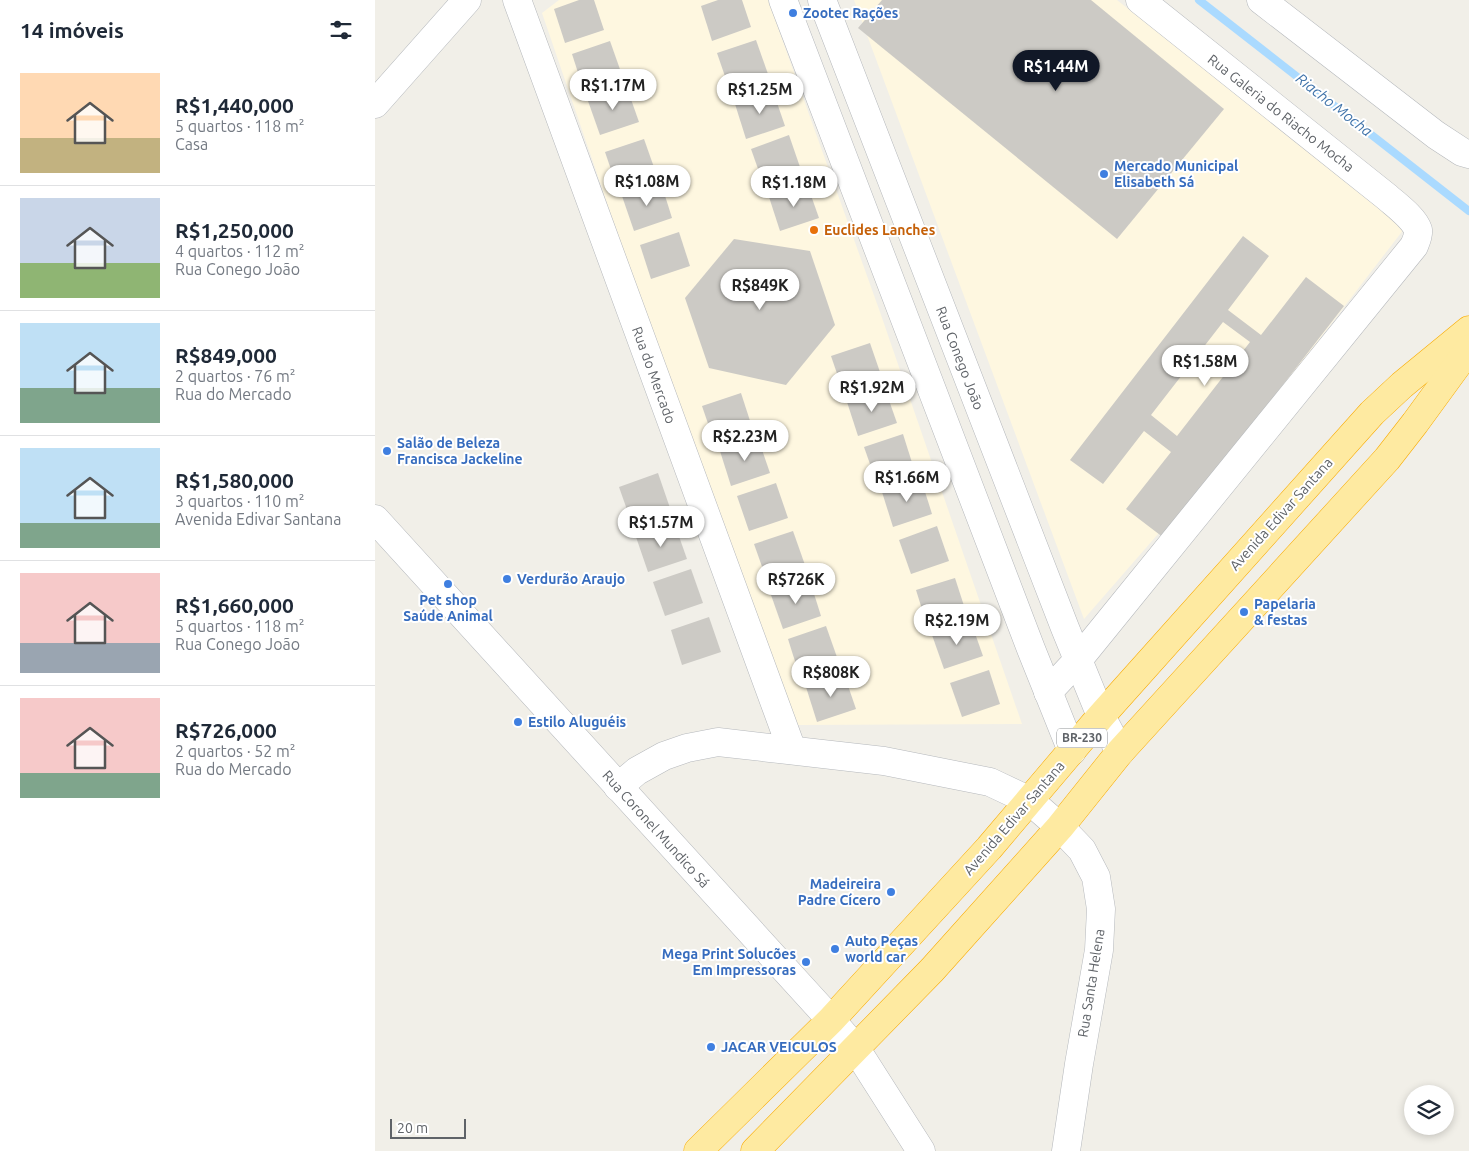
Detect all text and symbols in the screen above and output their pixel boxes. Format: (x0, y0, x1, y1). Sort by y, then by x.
place label: Zootec Rações (803, 5, 899, 22)
marker: Zootec Rações (787, 7, 799, 19)
icon: filters (327, 16, 355, 44)
text: 14 imóveis (20, 18, 124, 42)
pin: R$1.44M (1010, 49, 1102, 92)
street label: Rua Galeria do Riacho Mocha (1205, 51, 1357, 175)
text: R$1.44M (1024, 57, 1088, 75)
pin: R$1.17M (567, 68, 659, 111)
water label: Riacho Mocha (1293, 70, 1376, 140)
pin: R$1.25M (714, 72, 806, 115)
text: R$1.17M (581, 76, 645, 94)
text: R$1.25M (728, 80, 792, 98)
icon: home (60, 93, 120, 153)
text: R$1,440,000 (175, 93, 294, 117)
text: 5 quartos · 118 m² (175, 117, 305, 135)
text: Casa (175, 135, 208, 153)
place label: Mercado Municipal Elisabeth Sá (1114, 158, 1238, 190)
pin: R$1.08M (601, 164, 693, 207)
pin: R$1.18M (748, 166, 840, 208)
marker: Mercado Municipal Elisabeth Sá (1098, 168, 1110, 180)
text: R$1.08M (615, 172, 679, 190)
text: R$1.18M (762, 173, 826, 191)
icon: home (60, 218, 120, 278)
text: R$1,250,000 (175, 218, 294, 242)
place label: Euclides Lanches (824, 222, 936, 238)
marker: Euclides Lanches (808, 224, 820, 236)
text: 4 quartos · 112 m² (175, 242, 305, 260)
text: Rua Conego João (175, 260, 300, 278)
pin: R$849K (719, 268, 801, 311)
text: R$849K (731, 276, 789, 294)
street label: Rua Conego João (933, 304, 987, 412)
street label: Rua do Mercado (629, 324, 679, 426)
icon: home (60, 343, 120, 403)
text: R$849,000 (175, 343, 277, 367)
pin: R$1.58M (1159, 344, 1251, 387)
text: R$1.58M (1173, 352, 1237, 370)
text: 2 quartos · 76 m² (175, 367, 296, 385)
pin: R$1.92M (826, 370, 918, 413)
text: R$1.92M (840, 378, 904, 396)
text: Rua do Mercado (175, 385, 292, 403)
pin: R$2.23M (699, 420, 791, 462)
text: R$2.23M (713, 427, 777, 445)
place label: Salão de Beleza Francisca Jackeline (397, 435, 523, 467)
marker: Salão de Beleza Francisca Jackeline (381, 445, 393, 457)
street label: Avenida Edivar Santana (1226, 455, 1336, 573)
pin: R$1.66M (861, 460, 953, 503)
icon: home (60, 468, 120, 528)
text: R$1,580,000 (175, 468, 294, 492)
text: R$1.66M (875, 468, 939, 486)
text: 3 quartos · 110 m² (175, 492, 305, 510)
pin: R$1.57M (615, 506, 707, 548)
text: Avenida Edivar Santana (175, 510, 341, 528)
text: R$1.57M (629, 513, 693, 531)
pin: R$726K (755, 562, 837, 605)
text: R$726K (767, 570, 825, 588)
place label: Verdurão Araujo (517, 571, 625, 587)
marker: Verdurão Araujo (501, 573, 513, 585)
marker: Pet shop Saúde Animal (442, 578, 454, 590)
place label: Pet shop Saúde Animal (403, 592, 493, 624)
icon: home (60, 593, 120, 653)
text: R$1,660,000 (175, 593, 294, 617)
place label: Papelaria & festas (1254, 596, 1316, 628)
pin: R$2.19M (911, 604, 1003, 646)
marker: Papelaria & festas (1238, 606, 1250, 618)
text: R$2.19M (925, 611, 989, 629)
text: 5 quartos · 118 m² (175, 617, 305, 635)
text: Rua Conego João (175, 635, 300, 653)
pin: R$808K (790, 656, 872, 698)
text: R$808K (802, 663, 860, 681)
place label: Estilo Aluguéis (528, 714, 627, 730)
marker: Estilo Aluguéis (512, 716, 524, 728)
icon: home (60, 718, 120, 778)
text: R$726,000 (175, 718, 277, 742)
road number: BR-230 (1057, 728, 1107, 748)
text: 2 quartos · 52 m² (175, 742, 296, 760)
street label: Avenida Edivar Santana (960, 758, 1068, 878)
text: Rua do Mercado (175, 760, 292, 778)
street label: Rua Coronel Mundico Sá (599, 767, 713, 891)
place label: Madeireira Padre Cícero (798, 876, 881, 908)
marker: Madeireira Padre Cícero (885, 886, 897, 898)
street label: Rua Santa Helena (1075, 928, 1107, 1038)
place label: Auto Peças world car (845, 933, 918, 965)
marker: Auto Peças world car (829, 943, 841, 955)
place label: Mega Print Solucões Em Impressoras (662, 946, 796, 978)
marker: Mega Print Solucões Em Impressoras (800, 956, 812, 968)
place label: JACAR VEICULOS (721, 1039, 837, 1055)
marker: JACAR VEICULOS (705, 1041, 717, 1053)
map controls (1404, 1085, 1454, 1135)
button: layers (1404, 1085, 1454, 1135)
scale bar (390, 1116, 466, 1139)
text: 20 m (397, 1120, 428, 1136)

